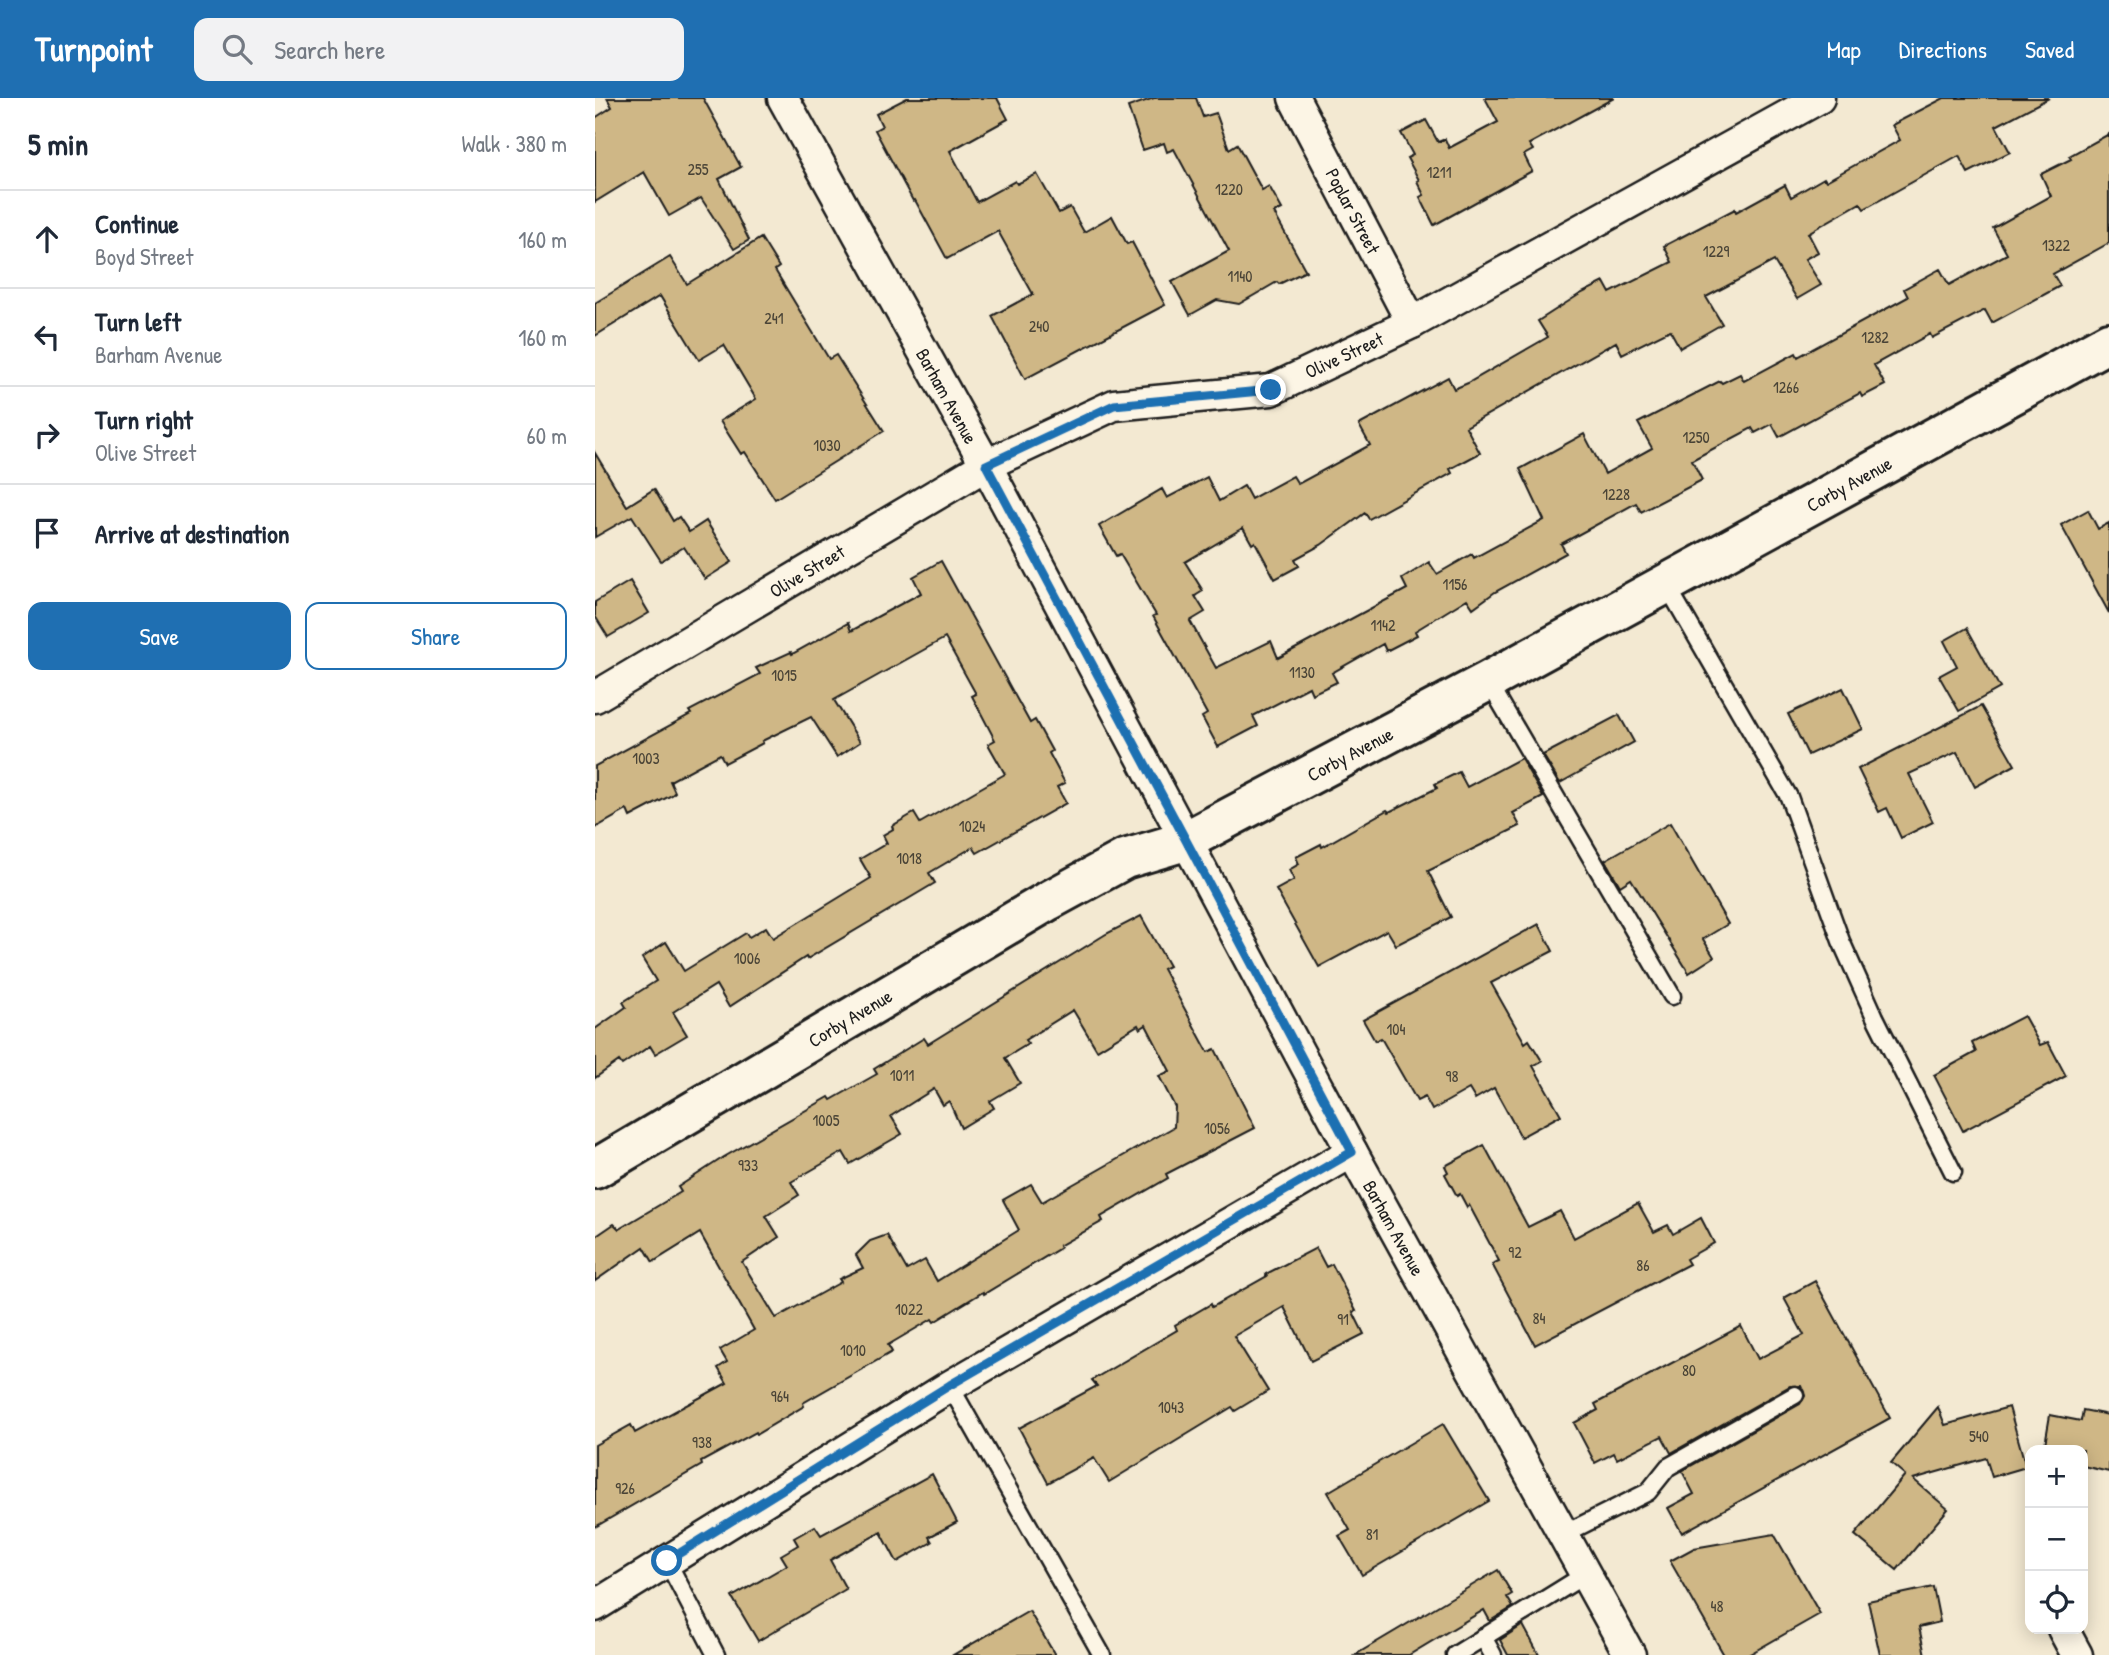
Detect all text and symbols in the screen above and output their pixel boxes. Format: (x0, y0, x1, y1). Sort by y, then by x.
search box (194, 18, 684, 81)
text: Turnpoint (35, 27, 152, 71)
icon: search (218, 30, 256, 68)
text: Search here (274, 32, 385, 67)
text: Map (1827, 33, 1861, 65)
text: Directions (1899, 33, 1987, 65)
text: Saved (2025, 33, 2074, 65)
text: 5 min (28, 124, 88, 164)
text: Walk · 380 m (461, 128, 567, 159)
house number: 255 (687, 158, 709, 180)
house number: 1211 (1427, 161, 1452, 183)
street label: Poplar Street (1320, 164, 1387, 259)
house number: 1220 (1215, 178, 1243, 200)
text: Continue (95, 206, 179, 241)
icon: ahead (28, 220, 66, 258)
text: 160 m (518, 224, 567, 255)
house number: 1322 (2042, 234, 2070, 256)
house number: 1229 (1703, 240, 1729, 262)
text: Boyd Street (95, 241, 193, 272)
house number: 1140 (1228, 265, 1252, 287)
text: Turn left (95, 304, 181, 339)
house number: 241 (764, 307, 784, 329)
house number: 240 (1029, 315, 1049, 337)
icon: left (28, 318, 66, 356)
text: 160 m (518, 322, 567, 353)
street label: Olive Street (1301, 325, 1388, 384)
house number: 1282 (1861, 326, 1889, 348)
text: Barham Avenue (95, 339, 222, 370)
street label: Barham Avenue (910, 344, 984, 449)
route end (1255, 374, 1286, 405)
house number: 1266 (1773, 376, 1799, 398)
text: Turn right (95, 402, 193, 437)
icon: right (28, 416, 66, 454)
text: 60 m (527, 420, 567, 451)
house number: 1250 (1682, 426, 1710, 448)
house number: 1030 (813, 434, 841, 456)
text: Olive Street (95, 437, 196, 468)
street label: Corby Avenue (1802, 450, 1897, 518)
house number: 1228 (1602, 483, 1630, 505)
icon: arrive (28, 514, 66, 552)
text: Arrive at destination (95, 516, 290, 551)
street label: Olive Street (764, 538, 850, 604)
house number: 1156 (1443, 573, 1467, 595)
button: Save (28, 602, 291, 670)
button: Share (305, 602, 567, 670)
house number: 1142 (1370, 614, 1396, 636)
house number: 1130 (1289, 661, 1315, 683)
house number: 1015 (771, 664, 797, 686)
street label: Corby Avenue (1302, 720, 1398, 787)
house number: 1003 (632, 747, 660, 769)
house number: 1024 (959, 815, 985, 837)
house number: 1018 (896, 847, 922, 869)
house number: 1006 (734, 947, 760, 969)
street label: Corby Avenue (803, 982, 897, 1053)
house number: 104 (1387, 1018, 1405, 1040)
house number: 1011 (890, 1064, 914, 1086)
house number: 98 (1446, 1065, 1458, 1087)
house number: 1005 (813, 1109, 840, 1131)
house number: 1056 (1204, 1117, 1230, 1139)
house number: 933 (738, 1154, 758, 1176)
street label: Barham Avenue (1357, 1176, 1431, 1281)
house number: 92 (1508, 1241, 1522, 1263)
house number: 86 (1636, 1254, 1650, 1276)
house number: 1022 (895, 1298, 923, 1320)
house number: 84 (1533, 1307, 1545, 1329)
house number: 91 (1337, 1308, 1349, 1330)
house number: 1010 (840, 1339, 866, 1361)
house number: 80 (1682, 1359, 1696, 1381)
house number: 964 (771, 1385, 789, 1407)
house number: 1043 (1158, 1396, 1184, 1418)
house number: 540 (1969, 1425, 1989, 1447)
house number: 938 (692, 1431, 712, 1453)
map controls (2025, 1445, 2088, 1634)
button: + (2025, 1445, 2088, 1508)
house number: 926 (615, 1477, 635, 1499)
button: − (2025, 1508, 2088, 1571)
house number: 81 (1366, 1523, 1379, 1545)
route start (651, 1545, 682, 1576)
button: locate (2025, 1571, 2088, 1634)
house number: 48 (1711, 1595, 1724, 1617)

